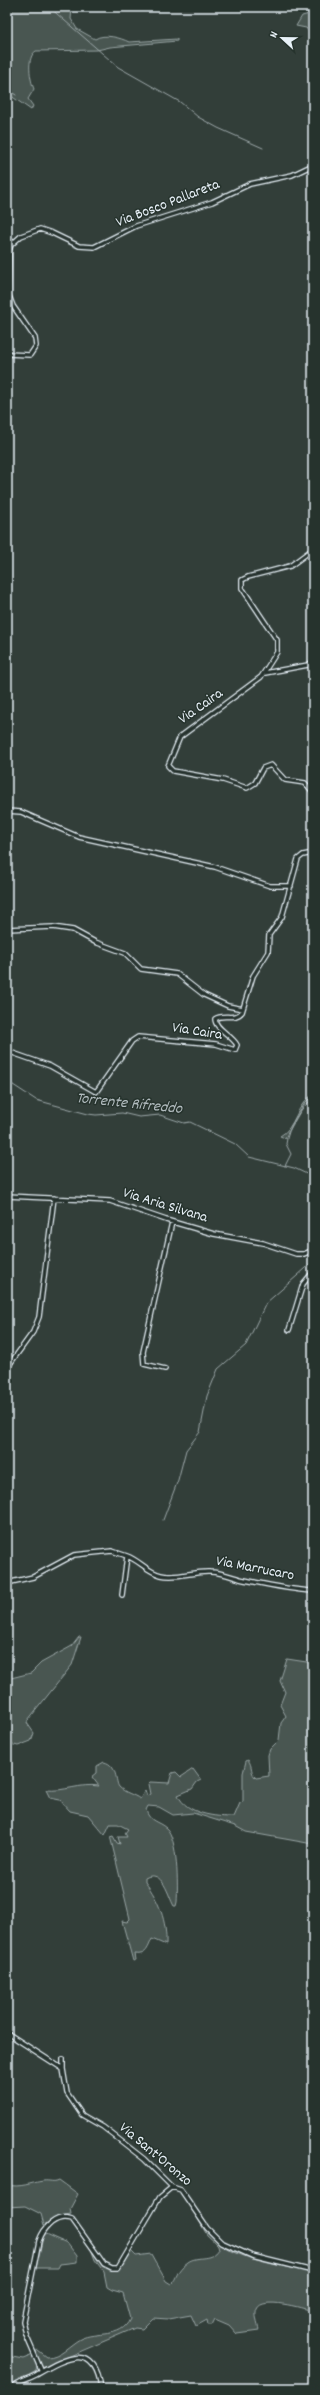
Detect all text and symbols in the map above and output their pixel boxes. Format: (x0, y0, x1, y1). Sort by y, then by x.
north arrow (262, 18, 302, 58)
text: N (266, 29, 283, 41)
street label: Via Bosco Pallareta (113, 174, 224, 234)
street label: Via Caira (174, 683, 229, 730)
street label: Via Caira (170, 1017, 224, 1047)
water label: Torrente Rifreddo (75, 1087, 184, 1121)
street label: Via Aria Silvana (120, 1183, 211, 1230)
street label: Via Marrucaro (214, 1551, 296, 1587)
street label: Via Sant'Oronzo (114, 2118, 197, 2192)

